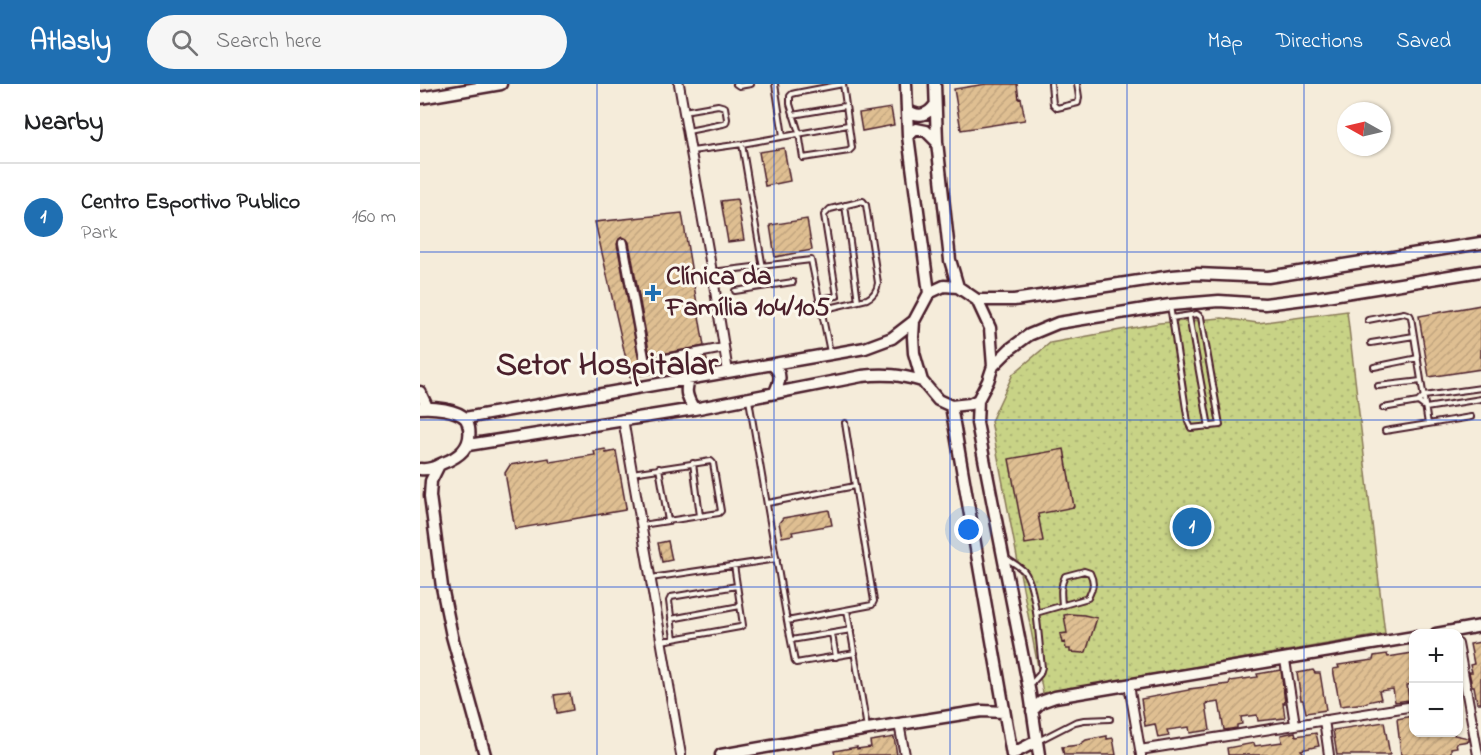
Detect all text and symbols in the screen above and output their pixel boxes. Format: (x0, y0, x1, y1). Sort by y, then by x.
search box (147, 15, 567, 69)
text: Atlasly (30, 22, 111, 63)
icon: search (168, 26, 201, 59)
text: Search here (216, 26, 321, 58)
text: Map (1207, 27, 1243, 57)
text: Directions (1276, 27, 1363, 57)
text: Saved (1396, 27, 1451, 57)
north arrow (1337, 102, 1391, 156)
text: Nearby (24, 104, 103, 142)
text: Centro Esportivo Publico (81, 187, 300, 219)
text: 1 (40, 203, 47, 232)
text: 160 m (352, 203, 396, 232)
text: Park (81, 219, 117, 248)
place label: Clínica da Família 104/105 (664, 258, 831, 328)
marker: Clínica da Família 104/105 (644, 284, 662, 302)
district label: Setor Hospitalar (496, 342, 719, 390)
pin: 1 (1172, 504, 1212, 550)
your location (954, 515, 983, 544)
map controls (1409, 629, 1463, 737)
button: + (1409, 629, 1463, 683)
button: − (1409, 683, 1463, 737)

